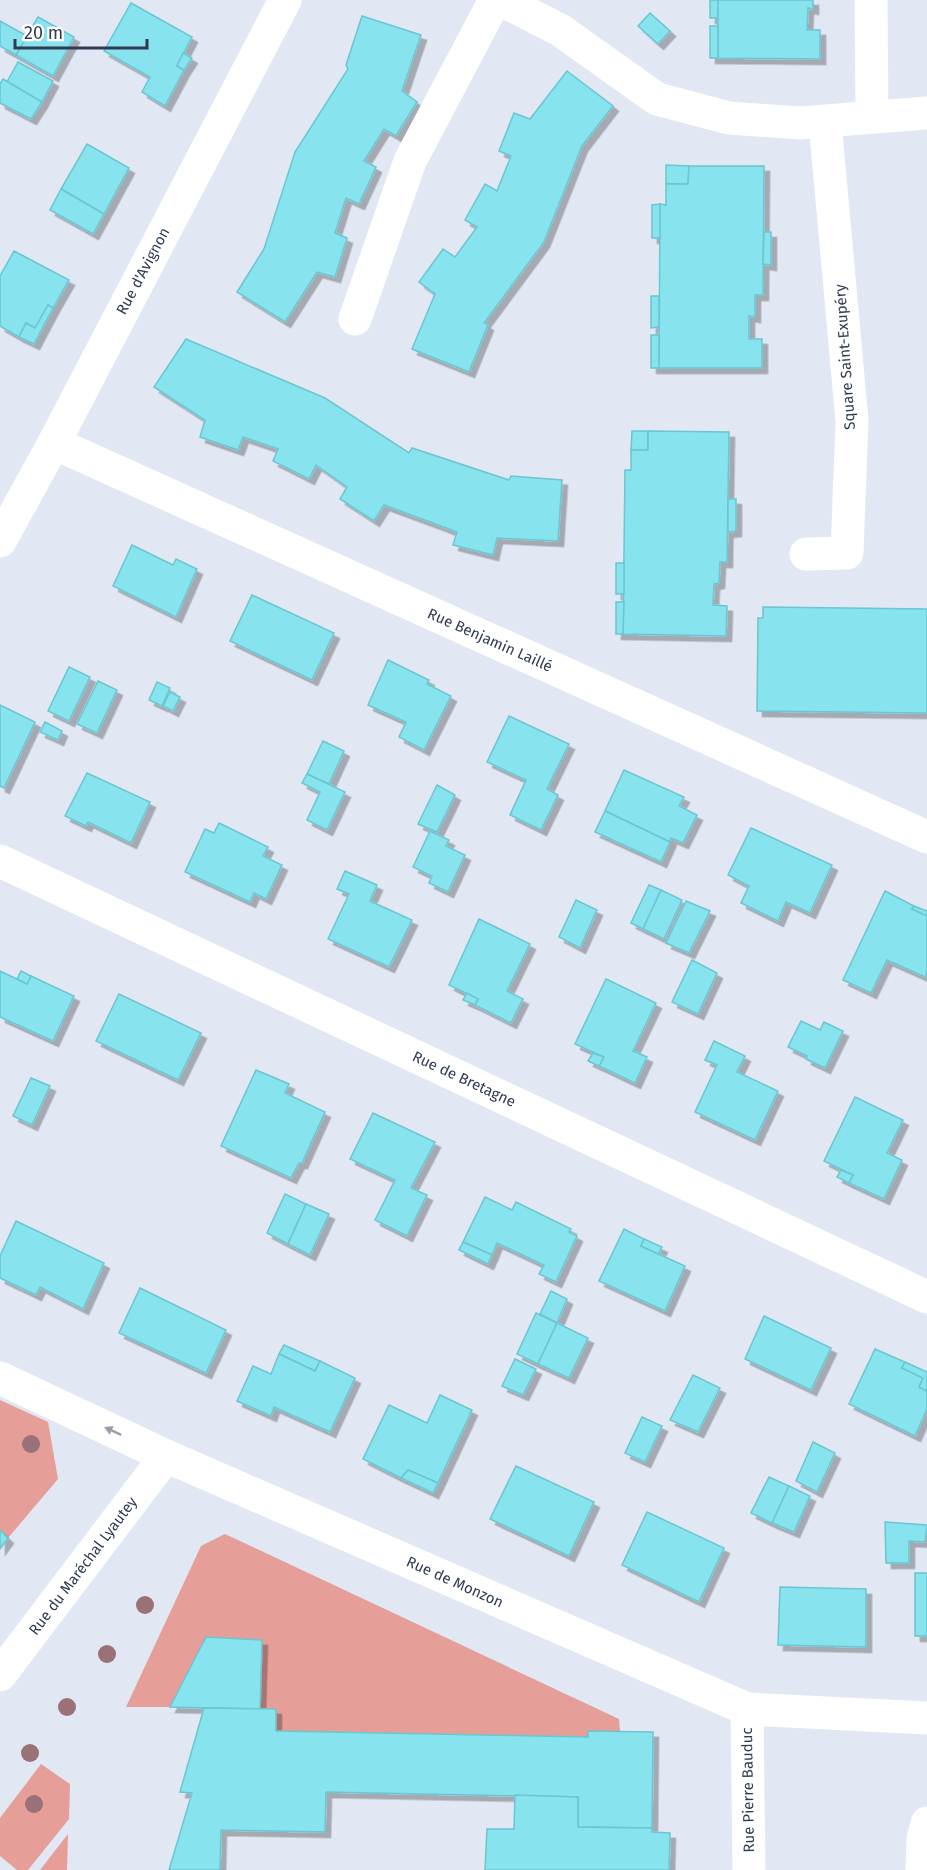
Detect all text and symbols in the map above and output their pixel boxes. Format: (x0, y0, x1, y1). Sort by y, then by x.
scale bar (15, 12, 147, 50)
text: 20 m (24, 22, 63, 44)
street label: Rue d'Avignon (112, 224, 174, 318)
street label: Square Saint-Exupéry (831, 283, 859, 430)
street label: Rue Benjamin Laillé (425, 604, 555, 676)
street label: Rue de Bretagne (410, 1047, 518, 1111)
one-way arrow (104, 1427, 121, 1436)
street label: Rue du Maréchal Lyautey (25, 1493, 141, 1639)
street label: Rue de Monzon (404, 1553, 506, 1611)
street label: Rue Pierre Bauduc (738, 1727, 758, 1853)

